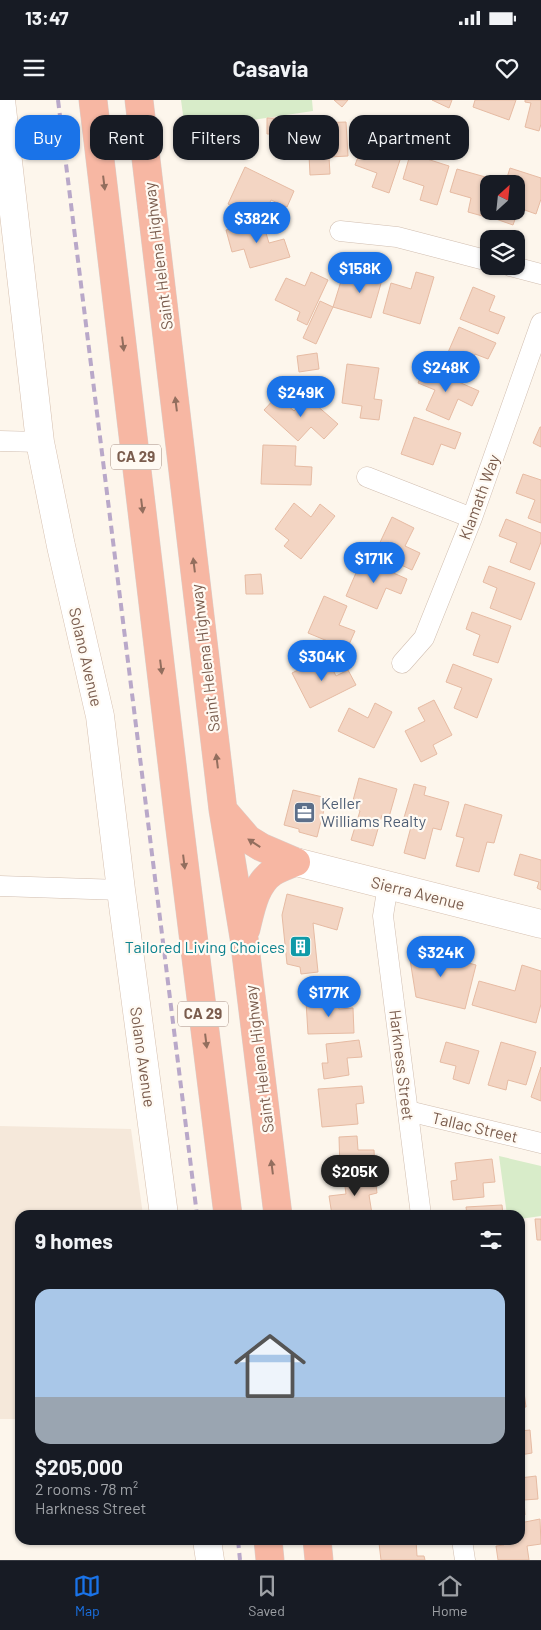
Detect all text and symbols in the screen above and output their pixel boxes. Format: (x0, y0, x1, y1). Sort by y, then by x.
text: 13:47 (25, 6, 68, 29)
icon: menu (20, 54, 48, 82)
icon: heart (493, 54, 521, 82)
text: Casavia (233, 55, 308, 81)
chip: Buy (15, 115, 80, 160)
chip: Rent (90, 115, 163, 160)
chip: Filters (173, 115, 259, 160)
chip: New (269, 115, 339, 160)
chip: Apartment (349, 115, 469, 160)
one-way arrow (100, 175, 108, 191)
north arrow (480, 175, 525, 220)
map controls (480, 175, 525, 275)
street label: Saint Helena Highway (139, 180, 176, 331)
pin: $382K (222, 202, 292, 244)
text: $382K (234, 208, 280, 227)
button: layers (480, 230, 525, 275)
pin: $158K (325, 252, 395, 294)
text: $158K (339, 258, 381, 277)
one-way arrow (119, 337, 127, 353)
pin: $248K (411, 350, 481, 393)
text: $248K (423, 357, 469, 376)
pin: $249K (266, 376, 336, 418)
text: $249K (278, 382, 324, 401)
one-way arrow (172, 395, 180, 411)
road number: CA 29 (111, 444, 161, 470)
street label: Klamath Way (454, 451, 503, 542)
one-way arrow (138, 498, 146, 514)
pin: $171K (339, 542, 409, 584)
text: $171K (355, 548, 393, 567)
one-way arrow (190, 557, 198, 573)
street label: Saint Helena Highway (186, 582, 223, 733)
street label: Solano Avenue (66, 605, 107, 708)
pin: $304K (287, 640, 357, 682)
text: $304K (299, 646, 345, 665)
one-way arrow (157, 660, 165, 676)
one-way arrow (213, 753, 221, 769)
place label: Keller Williams Realty (321, 793, 427, 830)
office icon: Keller Williams Realty (293, 800, 317, 824)
one-way arrow (248, 838, 261, 847)
one-way arrow (180, 854, 188, 870)
street label: Sierra Avenue (369, 872, 467, 913)
building icon: Tailored Living Choices (289, 935, 313, 959)
pin: $324K (406, 936, 476, 978)
place label: Tailored Living Choices (125, 937, 285, 956)
text: $324K (418, 942, 464, 961)
pin: $177K (294, 976, 364, 1018)
text: $177K (309, 982, 349, 1001)
street label: Saint Helena Highway (240, 983, 277, 1134)
road number: CA 29 (178, 1002, 228, 1026)
street label: Solano Avenue (127, 1005, 160, 1108)
street label: Harkness Street (386, 1008, 419, 1121)
one-way arrow (202, 1033, 210, 1049)
street label: Tallac Street (430, 1107, 520, 1146)
pin: $205K (320, 1154, 390, 1197)
one-way arrow (268, 1158, 276, 1174)
text: $205K (332, 1161, 378, 1180)
icon: filters (477, 1226, 505, 1254)
text: 9 homes (35, 1228, 113, 1253)
icon: home (225, 1321, 315, 1411)
text: $205,000 (35, 1454, 123, 1479)
text: 2 rooms · 78 m² (35, 1479, 138, 1498)
text: Harkness Street (35, 1498, 146, 1517)
tab: Map (73, 1572, 101, 1619)
tab: Saved (248, 1572, 285, 1619)
tab: Home (432, 1572, 468, 1619)

